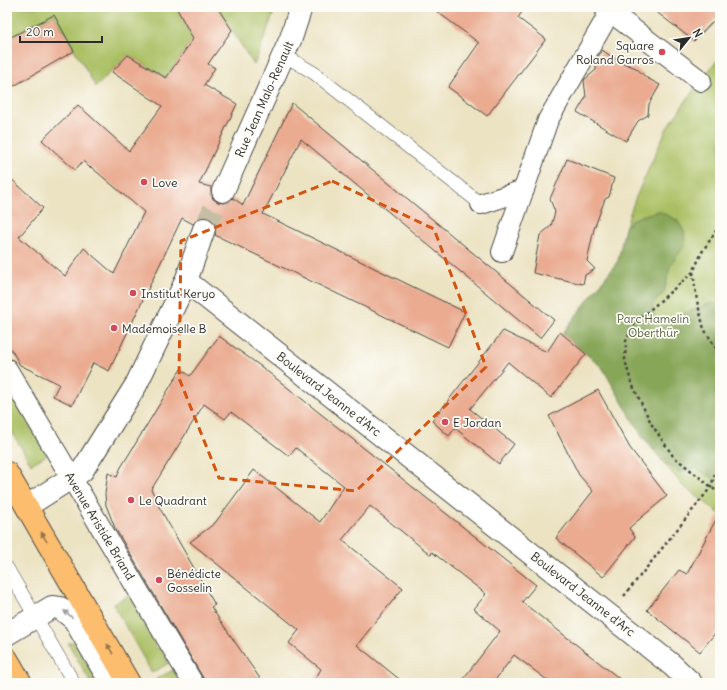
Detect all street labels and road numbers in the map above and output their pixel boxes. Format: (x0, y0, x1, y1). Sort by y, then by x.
street label: Rue Jean Malo-Renault (232, 39, 296, 159)
street label: Boulevard Jeanne d'Arc (274, 349, 384, 439)
street label: Avenue Aristide Briand (62, 469, 138, 583)
street label: Boulevard Jeanne d'Arc (528, 549, 638, 639)

